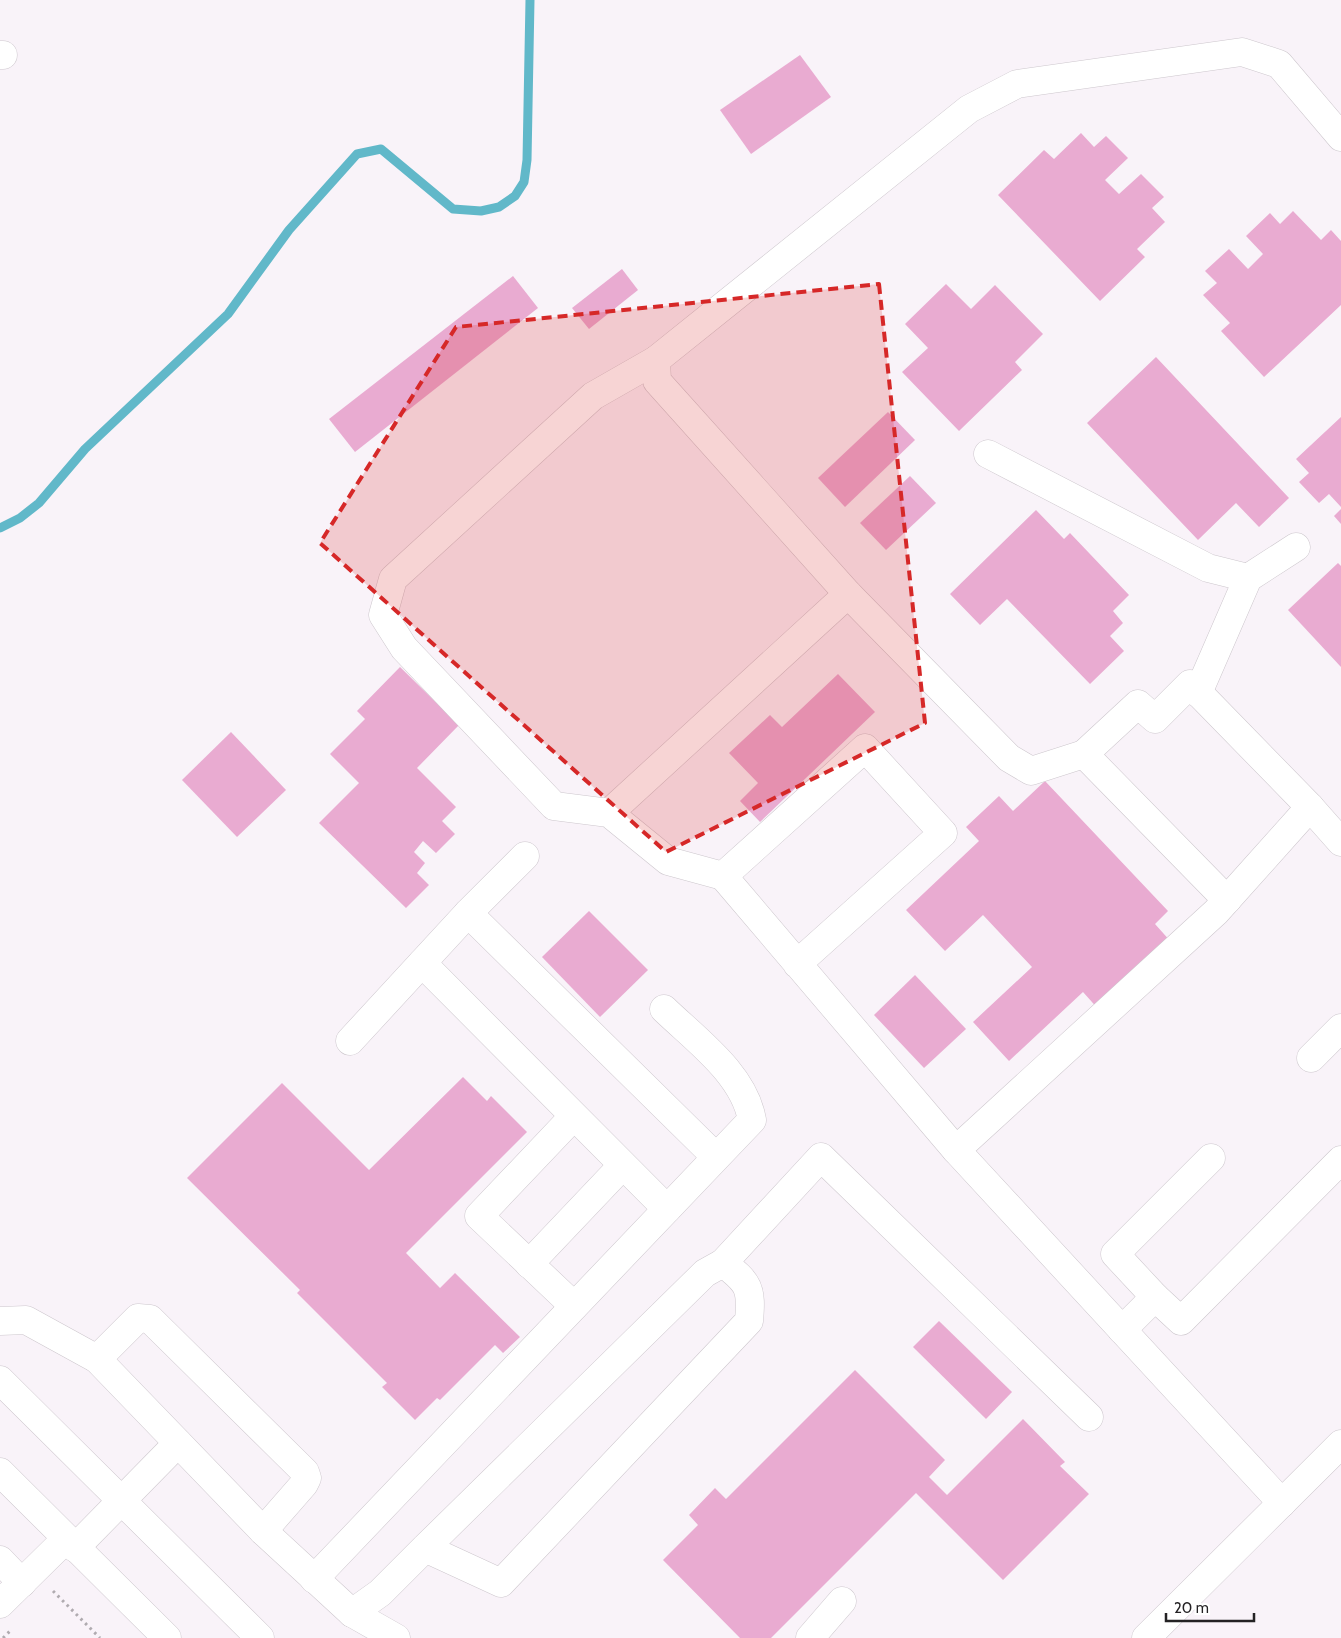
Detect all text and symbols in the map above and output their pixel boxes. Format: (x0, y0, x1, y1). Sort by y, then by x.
scale bar (1166, 1590, 1254, 1622)
text: 20 m (1174, 1599, 1209, 1617)

